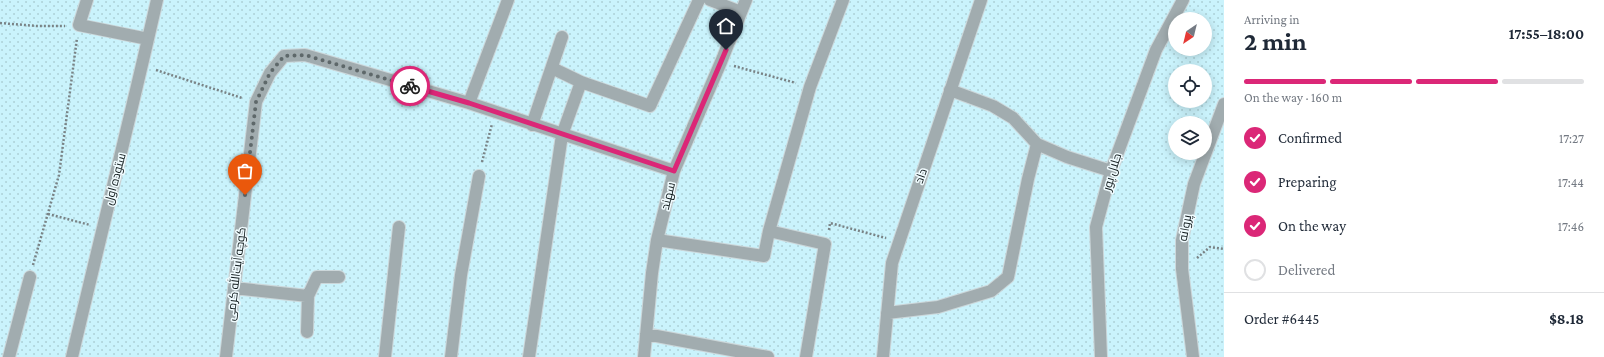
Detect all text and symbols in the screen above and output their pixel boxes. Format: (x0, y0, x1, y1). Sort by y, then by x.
pin (709, 9, 743, 50)
north arrow (1168, 12, 1212, 56)
map controls (1168, 12, 1212, 160)
text: Arriving in (1244, 12, 1300, 27)
icon: home (715, 15, 737, 37)
text: 17:55–18:00 (1509, 26, 1584, 42)
text: 2 min (1244, 27, 1307, 56)
button: locate (1168, 64, 1212, 108)
courier (390, 66, 430, 106)
icon: bike (399, 75, 421, 97)
text: On the way · 160 m (1244, 90, 1342, 105)
button: layers (1168, 116, 1212, 160)
icon: check (1244, 127, 1266, 149)
text: Confirmed (1278, 130, 1342, 146)
text: 17:27 (1559, 131, 1584, 146)
street label: ستوده اول (101, 151, 129, 207)
street label: جلال پور (1099, 152, 1126, 194)
pin (228, 154, 262, 195)
icon: bag (234, 160, 256, 182)
street label: داد (912, 167, 930, 185)
icon: check (1244, 171, 1266, 193)
text: Preparing (1278, 174, 1337, 190)
text: 17:44 (1558, 175, 1584, 190)
street label: سهند (658, 181, 678, 211)
street label: پروانه (1176, 213, 1196, 243)
icon: check (1244, 215, 1266, 237)
text: On the way (1278, 218, 1346, 234)
text: 17:46 (1558, 219, 1584, 234)
street label: کوچه آیت‌الله کرمی (222, 226, 251, 322)
text: Delivered (1278, 262, 1335, 278)
text: Order #6445 (1244, 311, 1319, 327)
text: $8.18 (1549, 311, 1584, 327)

